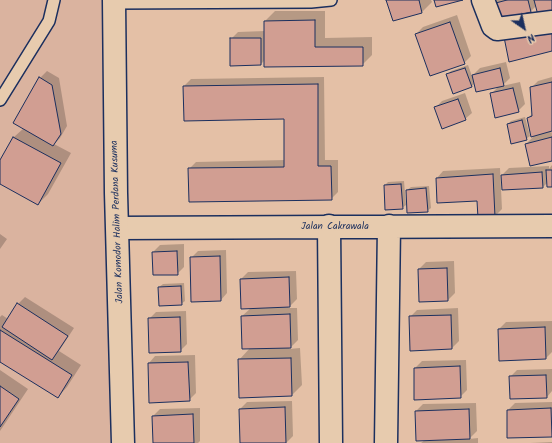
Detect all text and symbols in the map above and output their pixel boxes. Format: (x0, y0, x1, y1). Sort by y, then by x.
north arrow (504, 8, 544, 48)
text: N (523, 29, 539, 47)
street label: Jalan Komodor Halim Perdana Kusuma (109, 140, 127, 304)
street label: Jalan Cakrawala (301, 221, 369, 233)

